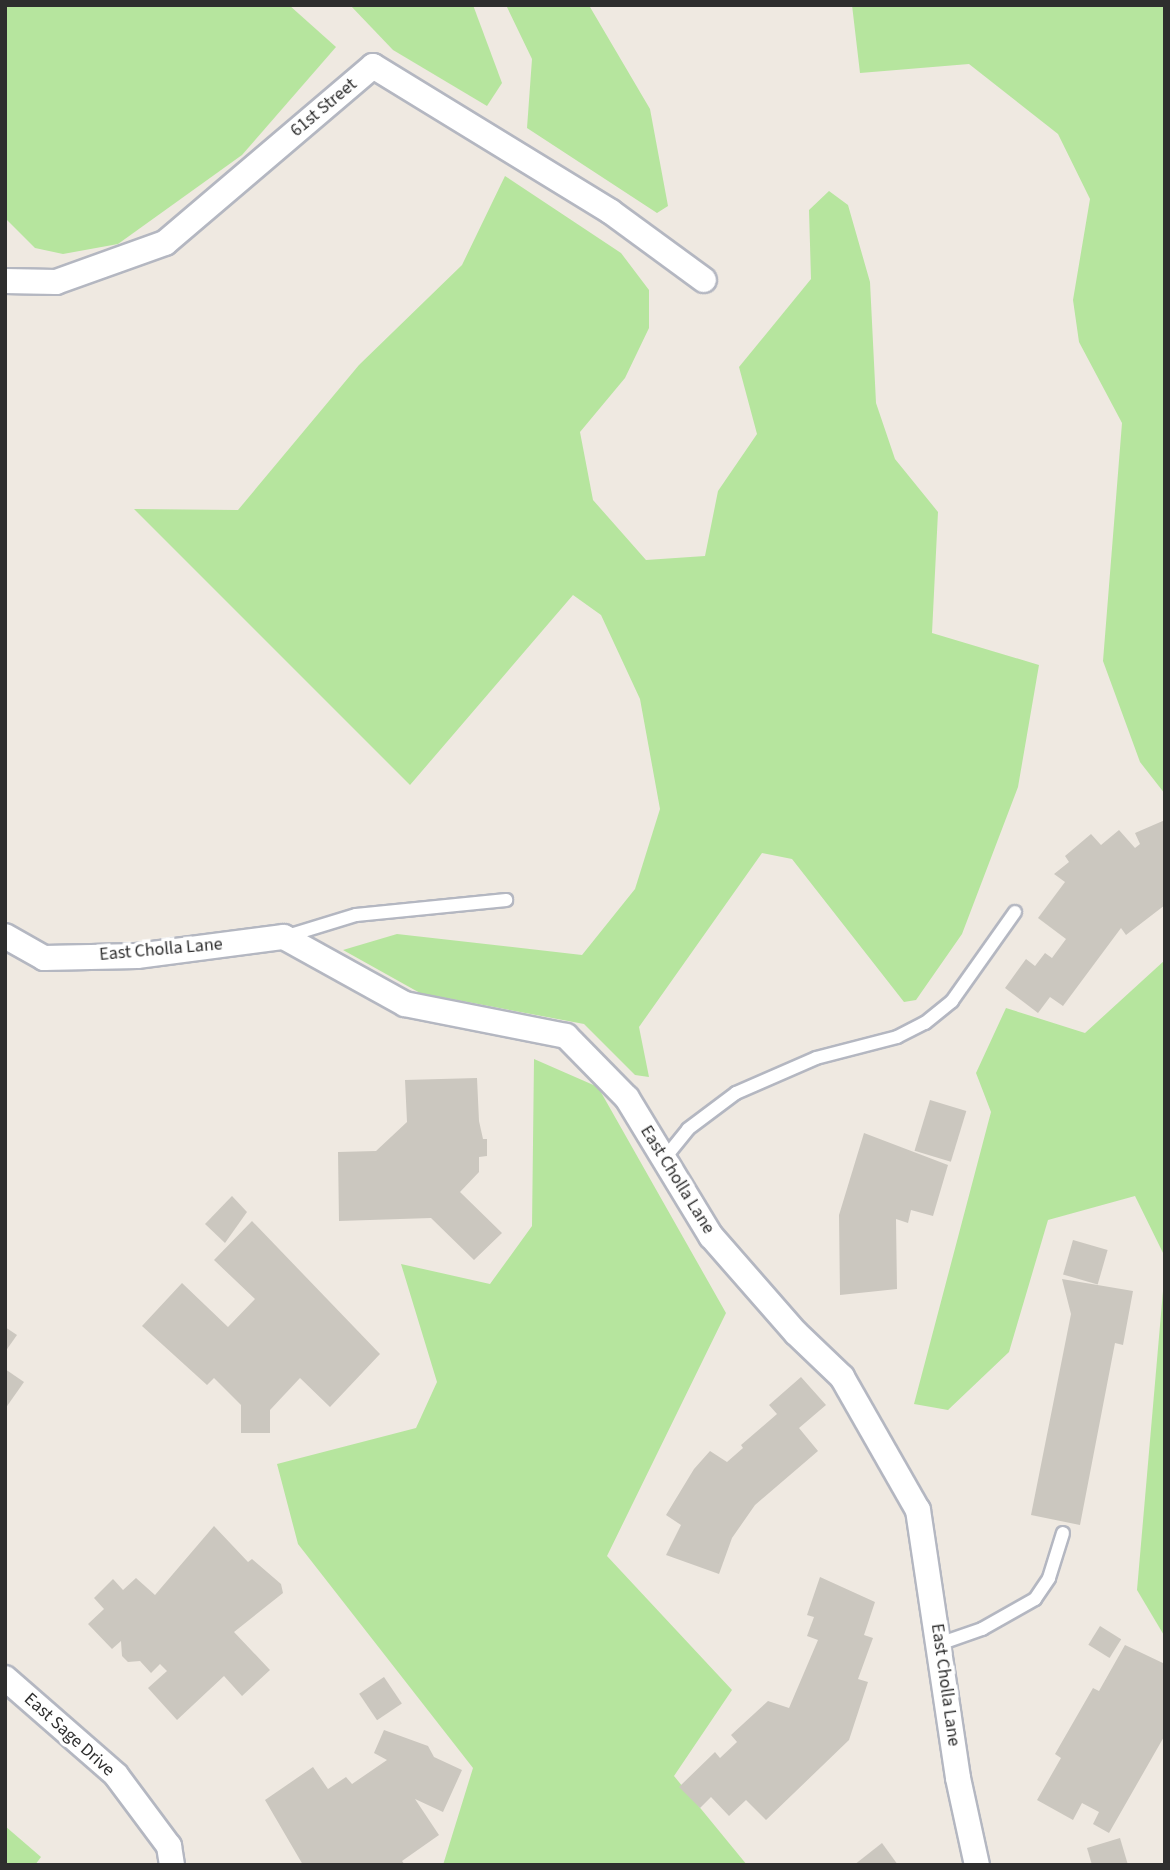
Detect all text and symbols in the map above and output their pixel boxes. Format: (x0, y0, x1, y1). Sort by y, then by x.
street label: 61st Street (286, 74, 362, 142)
street label: East Cholla Lane (98, 934, 224, 966)
street label: East Cholla Lane (635, 1122, 719, 1238)
street label: East Cholla Lane (926, 1622, 964, 1748)
street label: East Sage Drive (19, 1689, 119, 1781)

